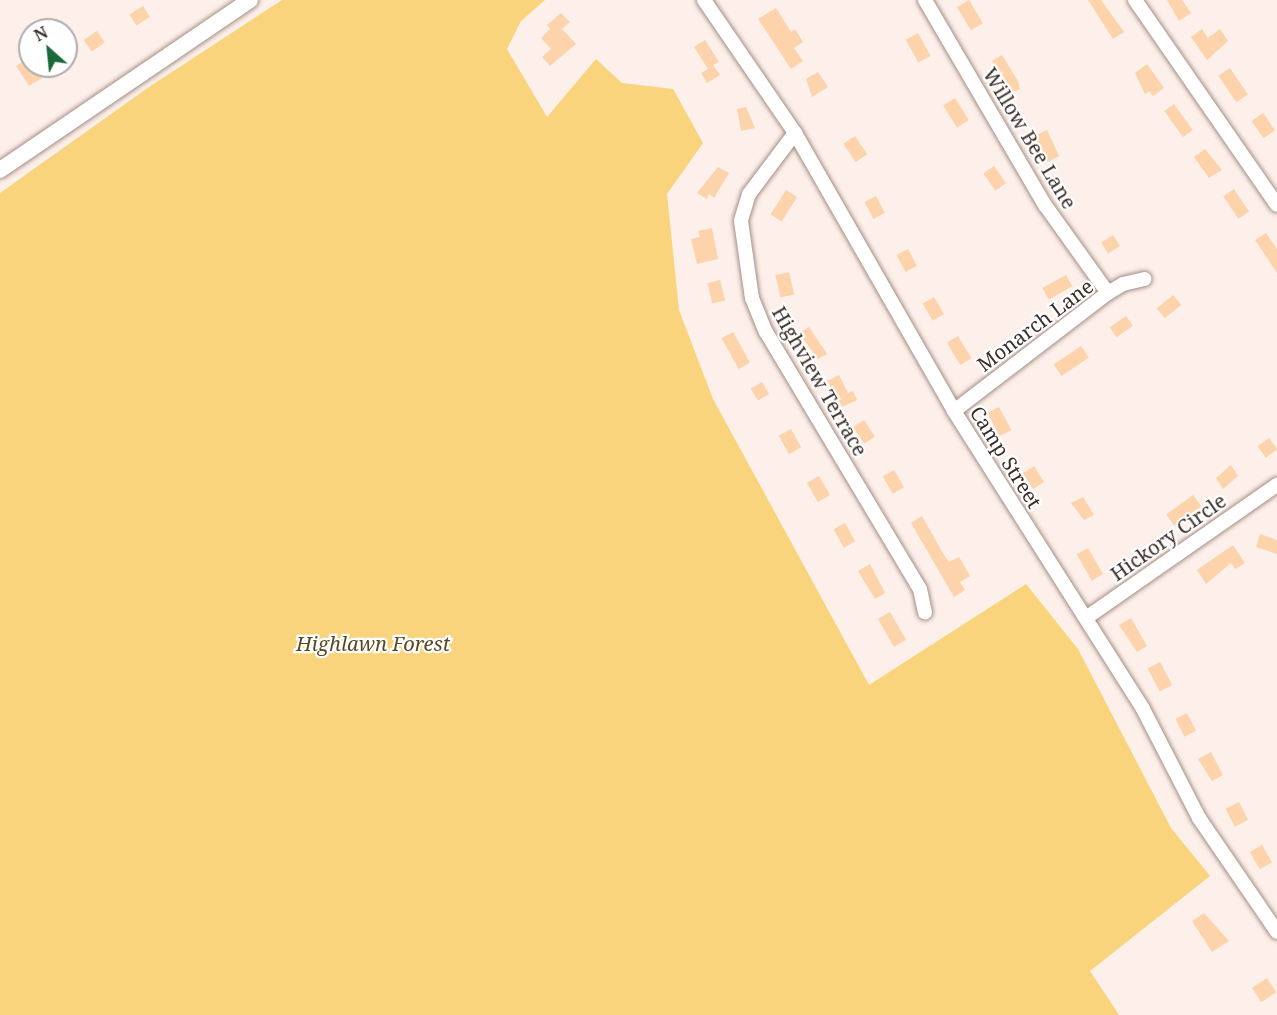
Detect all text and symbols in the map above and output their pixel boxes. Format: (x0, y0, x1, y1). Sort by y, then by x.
north arrow (18, 18, 78, 78)
text: N (30, 21, 51, 46)
street label: Willow Bee Lane (978, 63, 1082, 213)
street label: Monarch Lane (972, 274, 1098, 376)
street label: Highview Terrace (767, 302, 873, 460)
street label: Camp Street (965, 402, 1047, 512)
street label: Hickory Circle (1106, 488, 1230, 586)
park label: Highlawn Forest (296, 631, 450, 655)

